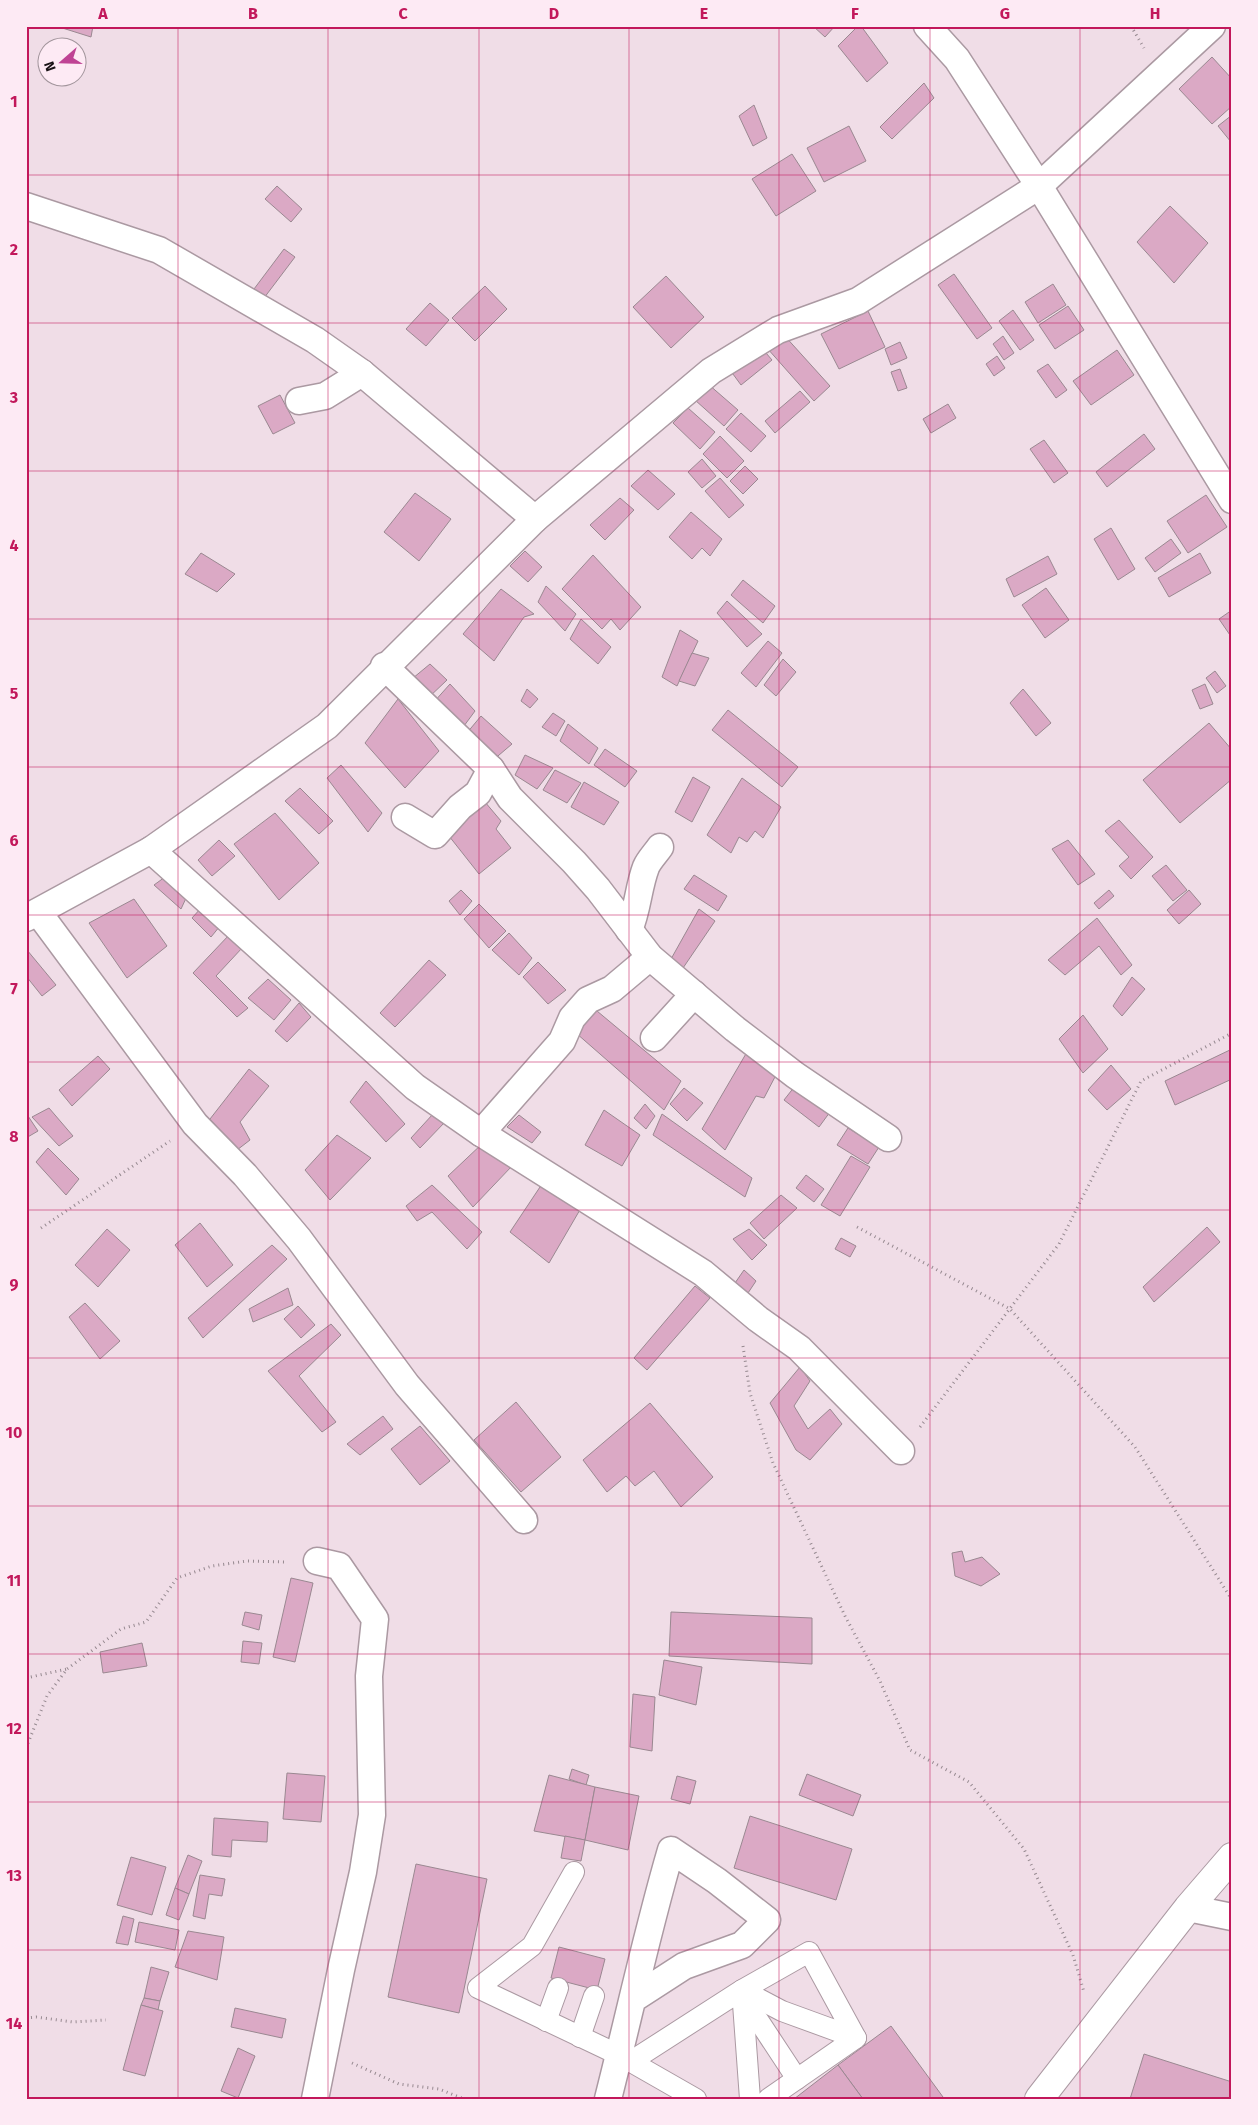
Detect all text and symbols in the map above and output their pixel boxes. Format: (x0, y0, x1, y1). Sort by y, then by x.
text: A (97, 4, 108, 23)
text: B (248, 4, 258, 23)
text: C (398, 4, 408, 23)
text: D (549, 4, 559, 23)
text: E (700, 4, 708, 23)
text: F (851, 4, 859, 23)
text: G (1000, 4, 1010, 23)
text: H (1150, 4, 1160, 23)
north arrow (38, 38, 88, 88)
text: N (41, 59, 60, 74)
text: 1 (10, 92, 18, 111)
text: 2 (10, 240, 18, 259)
text: 3 (9, 388, 18, 407)
text: 4 (9, 536, 19, 555)
text: 5 (10, 684, 19, 703)
text: 6 (9, 831, 19, 850)
text: 7 (10, 979, 18, 998)
text: 8 (9, 1127, 19, 1146)
text: 9 (10, 1275, 19, 1294)
text: 10 (6, 1423, 22, 1442)
text: 11 (7, 1571, 21, 1590)
text: 12 (6, 1719, 22, 1738)
text: 13 (6, 1866, 22, 1885)
text: 14 (6, 2014, 22, 2033)

